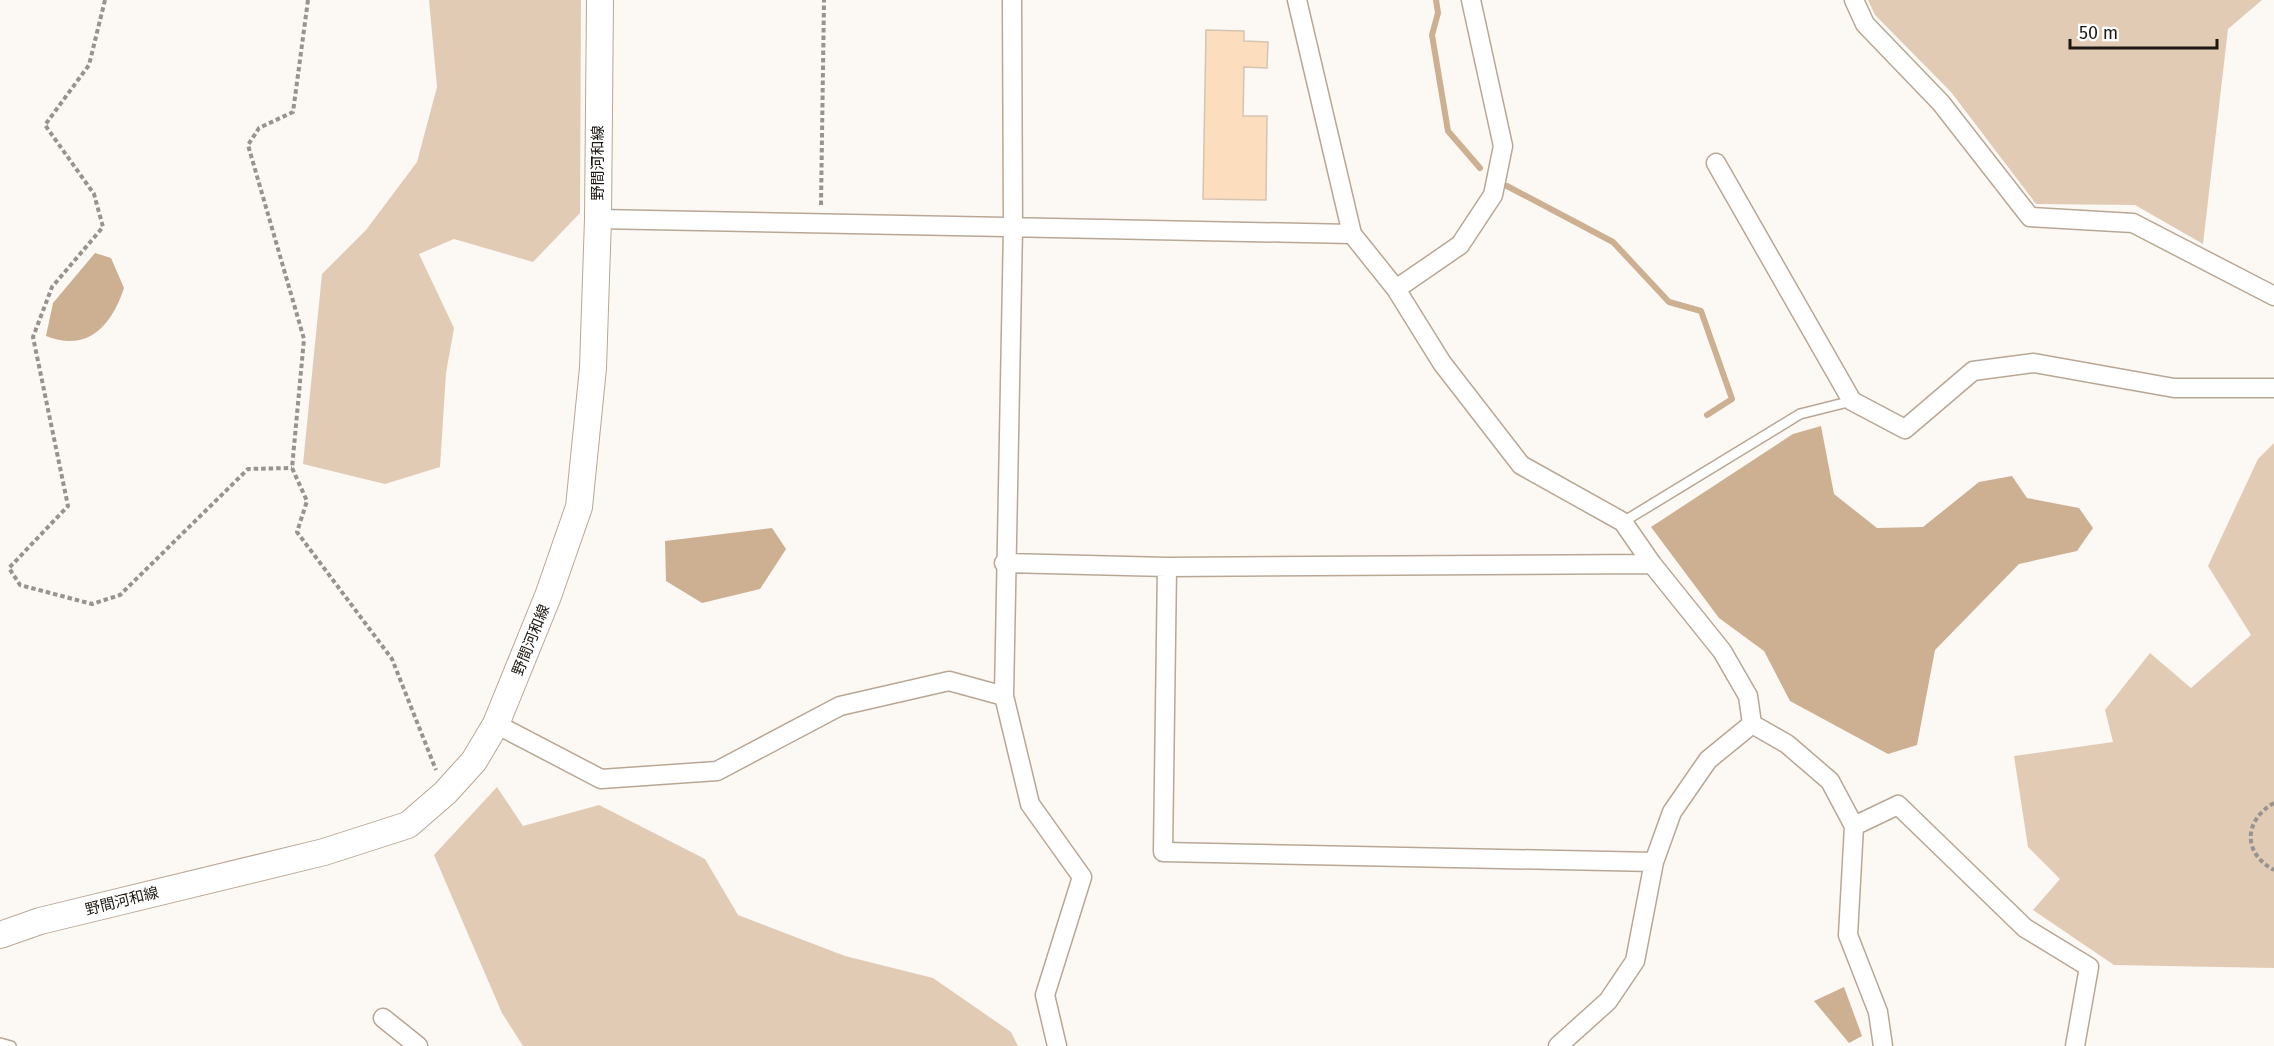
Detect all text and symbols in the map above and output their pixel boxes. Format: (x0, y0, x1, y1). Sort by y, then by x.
scale bar (2070, 12, 2217, 50)
text: 50 m (2079, 22, 2118, 44)
street label: 野間河和線 (589, 125, 607, 201)
street label: 野間河和線 (509, 602, 553, 678)
street label: 野間河和線 (83, 883, 161, 919)

